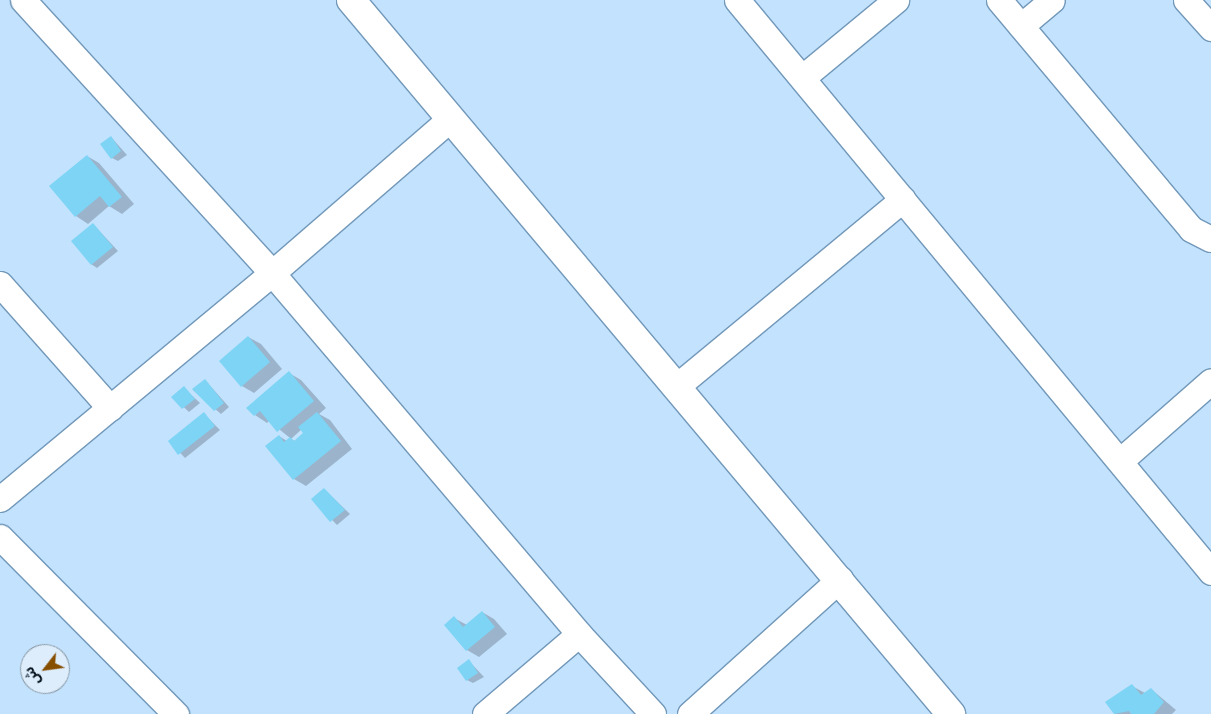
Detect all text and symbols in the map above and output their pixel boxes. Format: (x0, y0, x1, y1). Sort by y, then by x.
north arrow (20, 644, 70, 694)
text: ش (20, 664, 45, 689)

